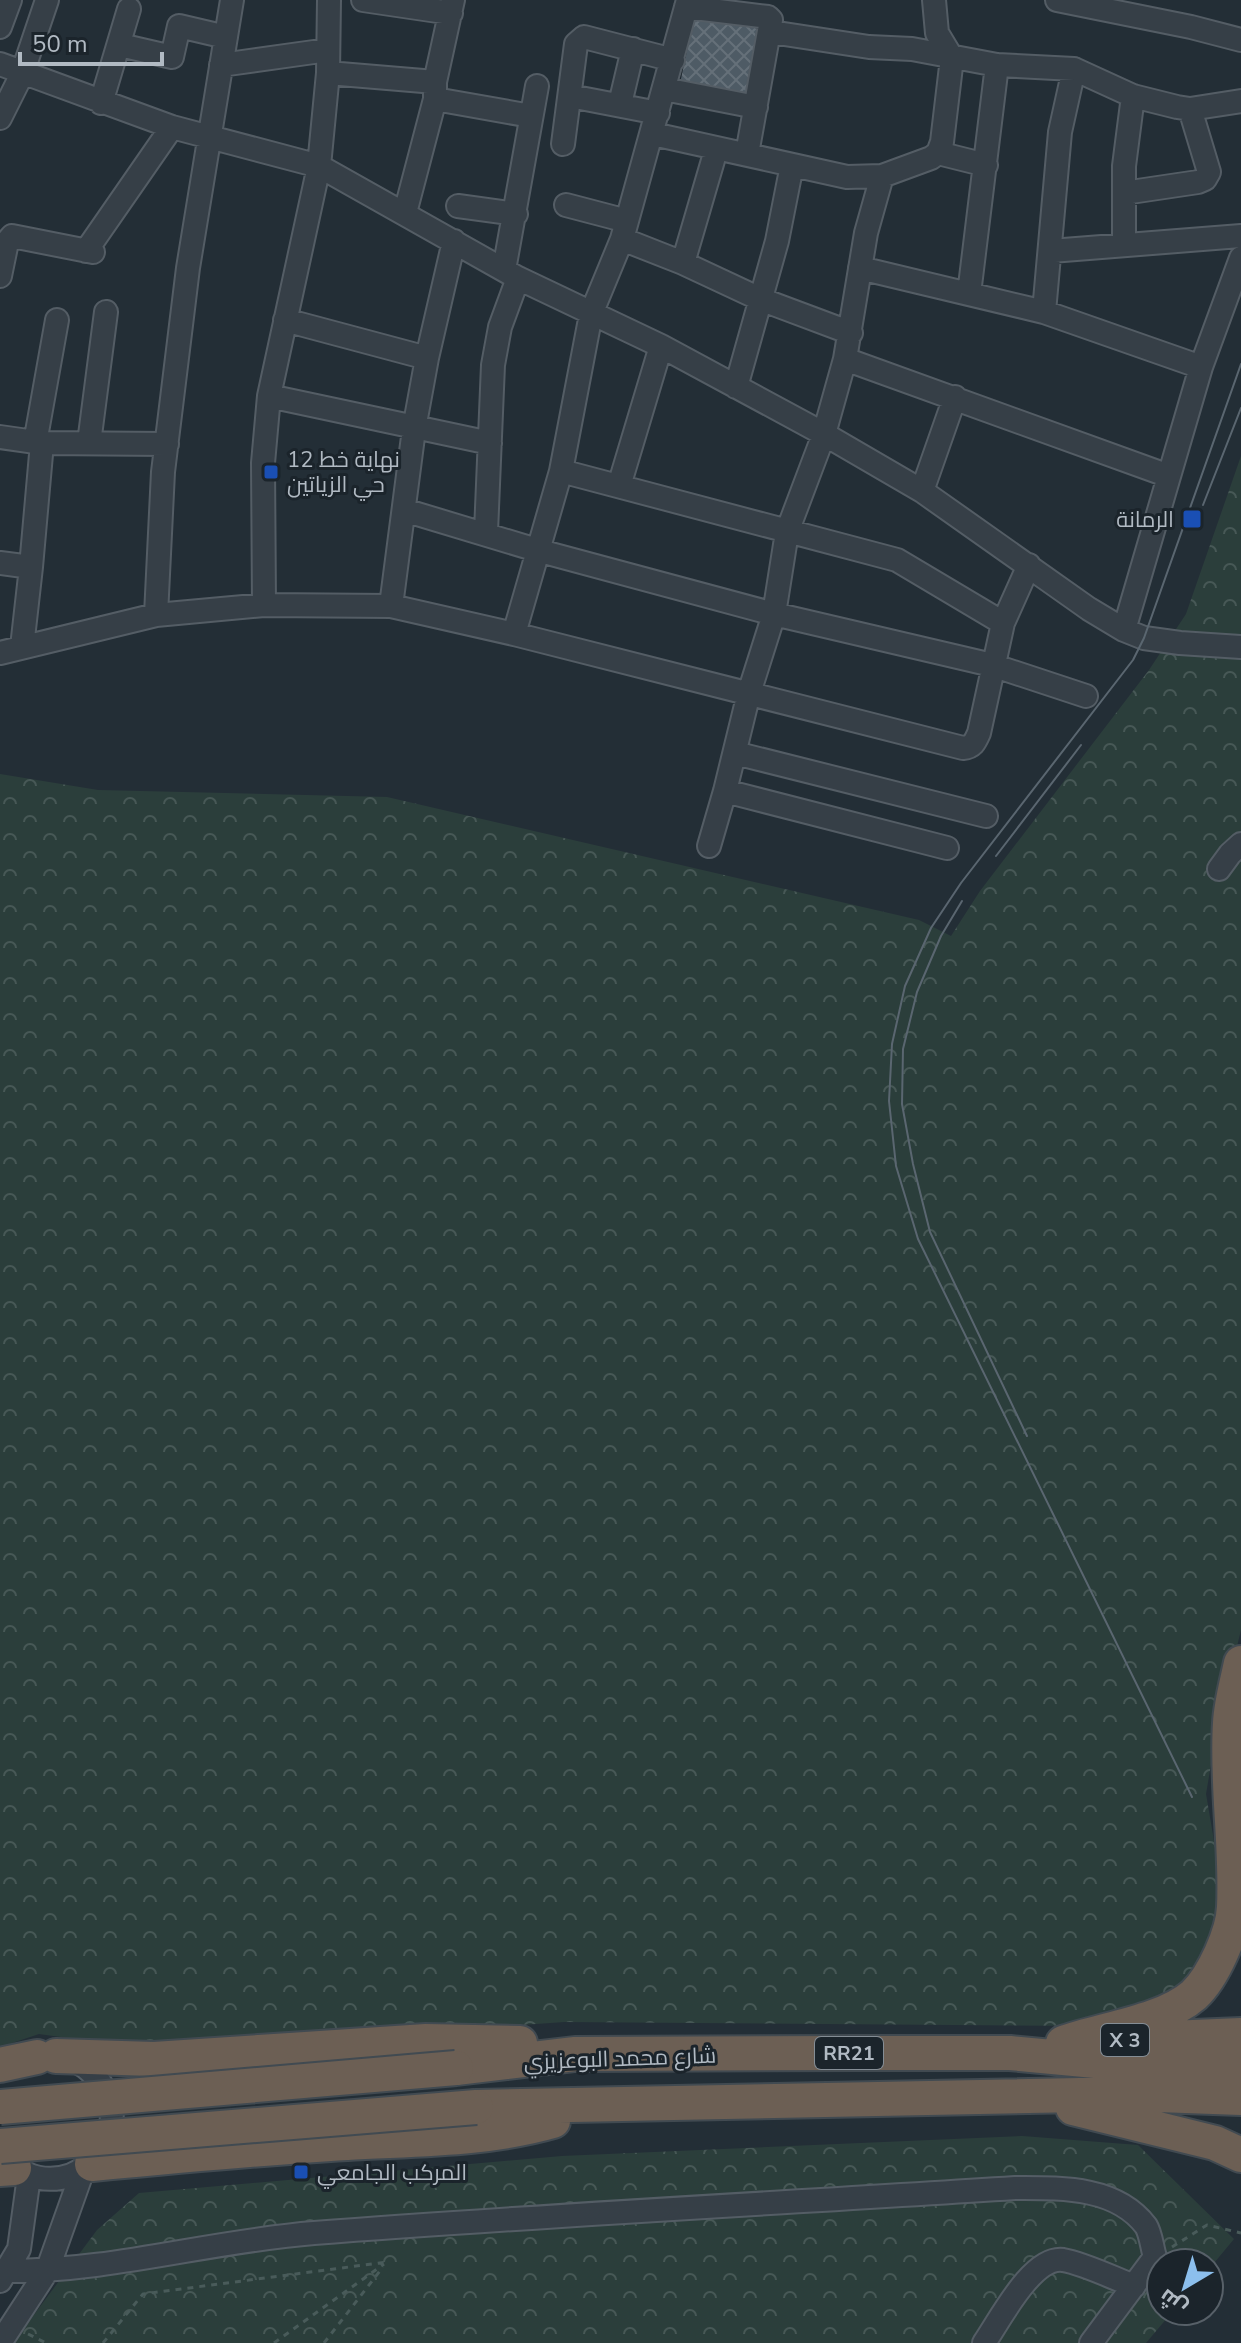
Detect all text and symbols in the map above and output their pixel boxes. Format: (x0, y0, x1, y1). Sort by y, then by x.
scale bar (20, 16, 162, 66)
text: 50 m (32, 28, 88, 60)
place label: نهاية خط 12 حي الزياتين (287, 445, 400, 501)
marker: نهاية خط 12 حي الزياتين (262, 463, 280, 481)
place label: الرمانة (1116, 505, 1174, 535)
marker: الرمانة (1181, 508, 1203, 530)
road number: X 3 (1101, 2024, 1149, 2056)
road number: RR21 (815, 2037, 883, 2069)
street label: شارع محمد البوعزيزي (523, 2041, 717, 2078)
place label: المركب الجامعي (317, 2158, 467, 2189)
marker: المركب الجامعي (292, 2163, 310, 2181)
north arrow (1145, 2247, 1225, 2327)
text: ش (1153, 2281, 1194, 2322)

